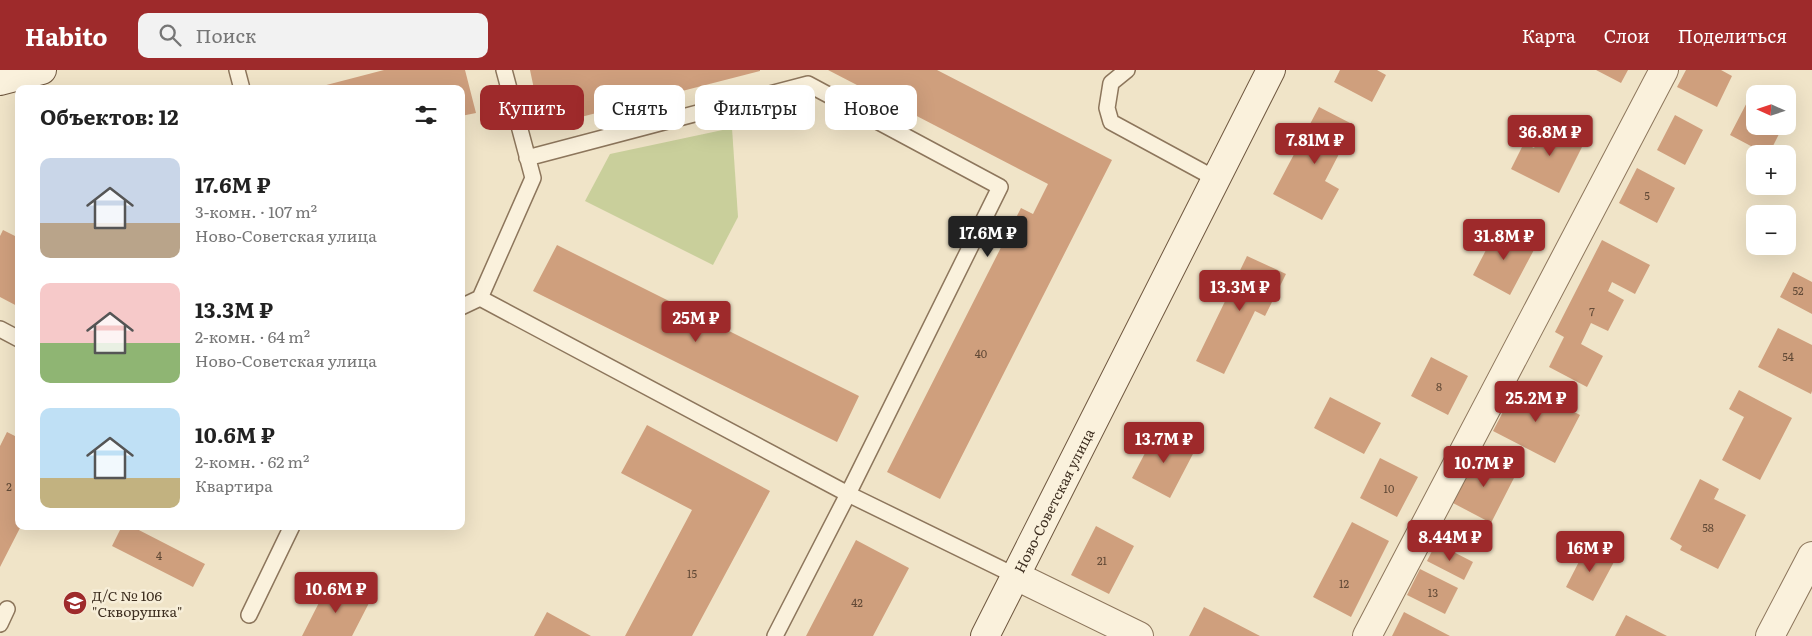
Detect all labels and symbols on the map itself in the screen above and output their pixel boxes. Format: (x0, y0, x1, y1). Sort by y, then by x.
north arrow (1746, 85, 1796, 135)
pin: 36.8M ₽ (1504, 114, 1596, 157)
pin: 7.81M ₽ (1269, 122, 1361, 165)
house number: 5 (1644, 187, 1650, 203)
pin: 17.6M ₽ (942, 216, 1034, 258)
pin: 31.8M ₽ (1458, 218, 1550, 261)
pin: 13.3M ₽ (1194, 270, 1286, 312)
house number: 52 (1792, 282, 1804, 298)
pin: 25M ₽ (661, 300, 731, 343)
house number: 7 (1589, 303, 1595, 319)
house number: 40 (975, 345, 987, 361)
house number: 54 (1782, 348, 1794, 364)
house number: 8 (1436, 378, 1442, 394)
pin: 25.2M ₽ (1490, 380, 1582, 423)
pin: 13.7M ₽ (1118, 422, 1210, 464)
street label: Ново-Советская улица (1009, 424, 1099, 576)
pin: 10.7M ₽ (1438, 446, 1530, 488)
house number: 2 (6, 478, 12, 494)
house number: 10 (1384, 480, 1394, 496)
house number: 58 (1702, 519, 1714, 535)
pin: 8.44M ₽ (1404, 520, 1496, 562)
pin: 16M ₽ (1555, 530, 1625, 573)
house number: 4 (156, 547, 162, 563)
house number: 21 (1097, 552, 1108, 568)
house number: 15 (687, 565, 697, 581)
pin: 10.6M ₽ (290, 572, 382, 614)
house number: 12 (1339, 575, 1349, 591)
house number: 13 (1428, 584, 1438, 600)
place label: Д/С № 106 "Скворушка" (92, 585, 182, 621)
school or university icon: Д/С № 106 "Скворушка" (62, 590, 88, 616)
house number: 42 (851, 594, 863, 610)

